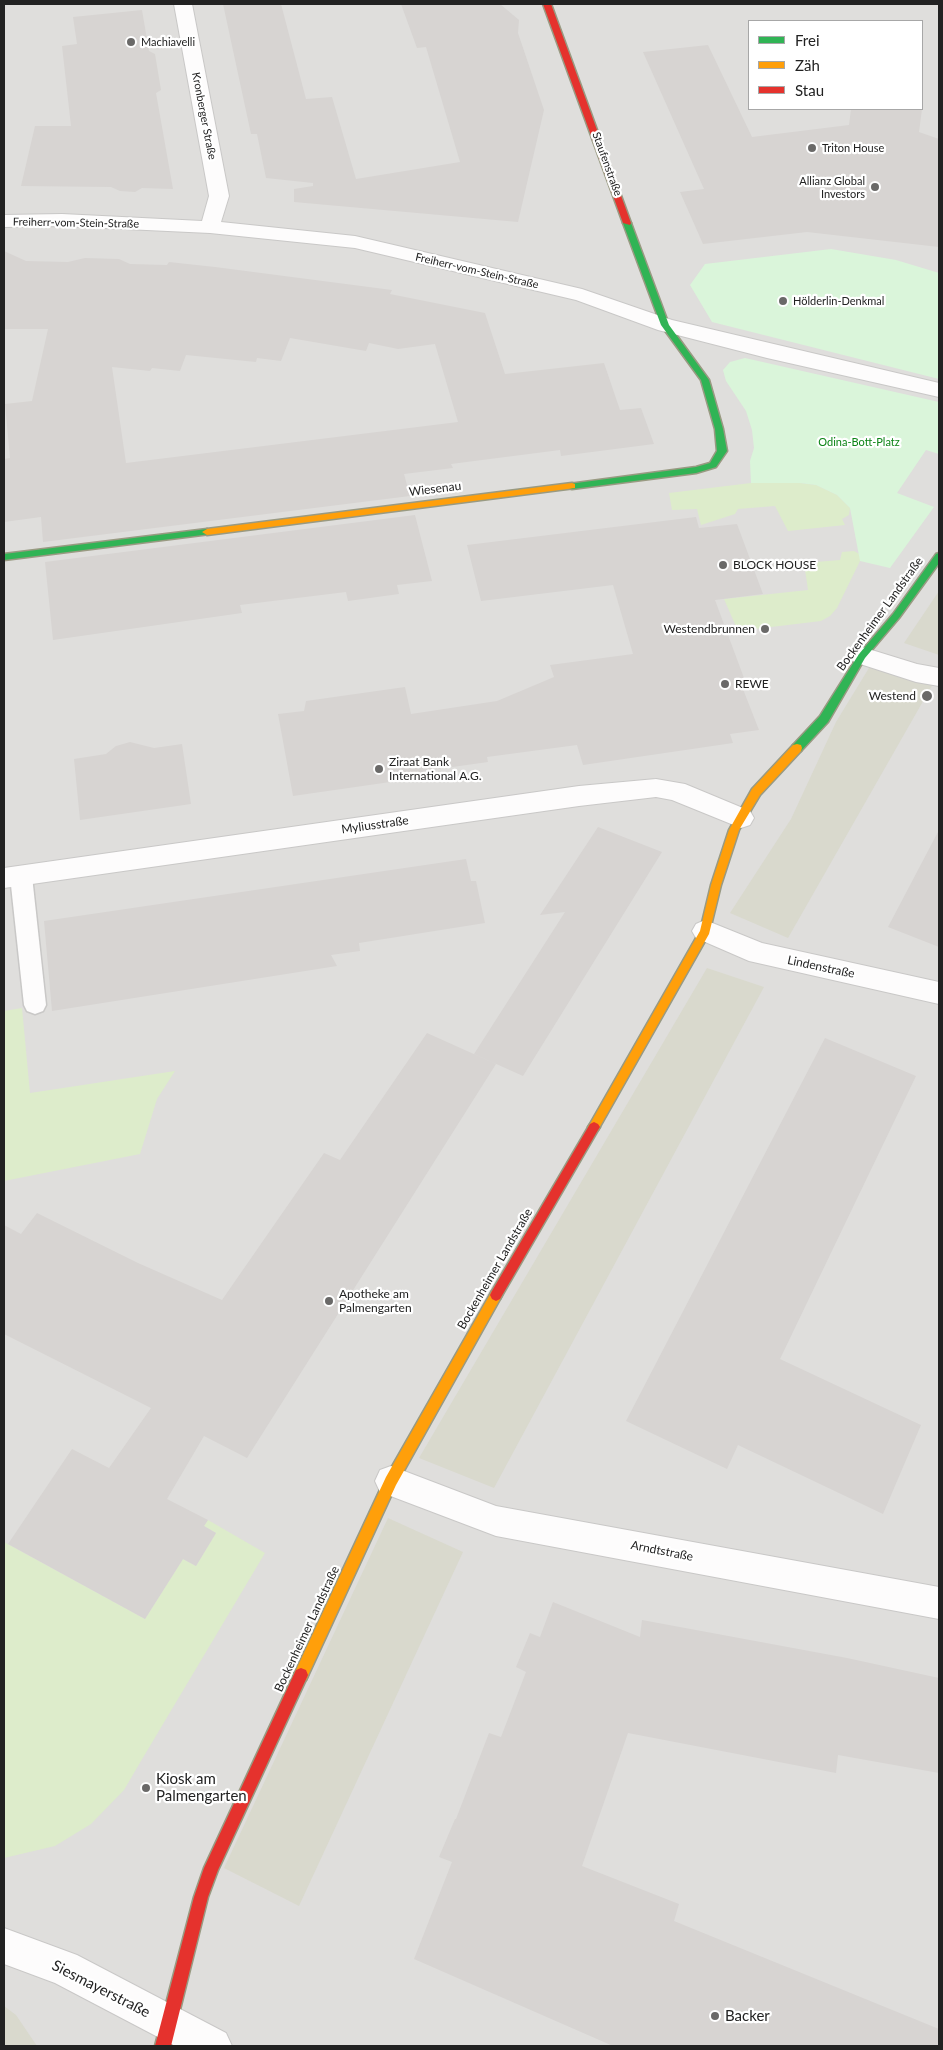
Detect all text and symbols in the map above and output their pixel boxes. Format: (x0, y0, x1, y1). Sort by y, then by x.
legend (748, 20, 923, 110)
text: Frei (795, 31, 820, 49)
place label: Machiavelli (141, 35, 195, 49)
marker: Machiavelli (125, 36, 137, 48)
text: Zäh (795, 56, 820, 74)
street label: Kronberger Straße (189, 71, 219, 161)
text: Stau (795, 81, 824, 99)
street label: Staufenstraße (589, 130, 625, 198)
place label: Triton House (822, 141, 884, 155)
marker: Triton House (806, 142, 818, 154)
place label: Allianz Global Investors (799, 174, 865, 200)
marker: Allianz Global Investors (869, 181, 881, 193)
street label: Freiherr-vom-Stein-Straße (13, 215, 139, 231)
street label: Freiherr-vom-Stein-Straße (414, 250, 540, 292)
place label: Hölderlin-Denkmal (793, 294, 884, 308)
marker: Hölderlin-Denkmal (777, 295, 789, 307)
park label: Odina-Bott-Platz (818, 435, 900, 449)
street label: Wiesenau (408, 479, 462, 499)
street label: Bockenheimer Landstraße (834, 554, 926, 674)
place label: BLOCK HOUSE (733, 558, 816, 572)
marker: BLOCK HOUSE (717, 559, 729, 571)
place label: Westendbrunnen (663, 622, 755, 636)
marker: Westendbrunnen (759, 623, 771, 635)
place label: REWE (735, 677, 769, 691)
marker: REWE (719, 678, 731, 690)
place label: Westend (869, 689, 916, 703)
marker: Westend (920, 689, 934, 703)
place label: Ziraat Bank International A.G. (389, 755, 481, 783)
marker: Ziraat Bank International A.G. (373, 763, 385, 775)
street label: Myliusstraße (340, 813, 410, 837)
street label: Lindenstraße (786, 953, 856, 981)
street label: Bockenheimer Landstraße (454, 1206, 536, 1332)
place label: Apotheke am Palmengarten (339, 1287, 412, 1315)
marker: Apotheke am Palmengarten (323, 1295, 335, 1307)
street label: Arndtstraße (630, 1538, 694, 1564)
street label: Bockenheimer Landstraße (272, 1564, 342, 1694)
place label: Kiosk am Palmengarten (156, 1770, 247, 1805)
marker: Kiosk am Palmengarten (140, 1782, 152, 1794)
street label: Siesmayerstraße (49, 1957, 153, 2021)
place label: Backer (725, 2007, 770, 2025)
marker: Backer (709, 2010, 721, 2022)

